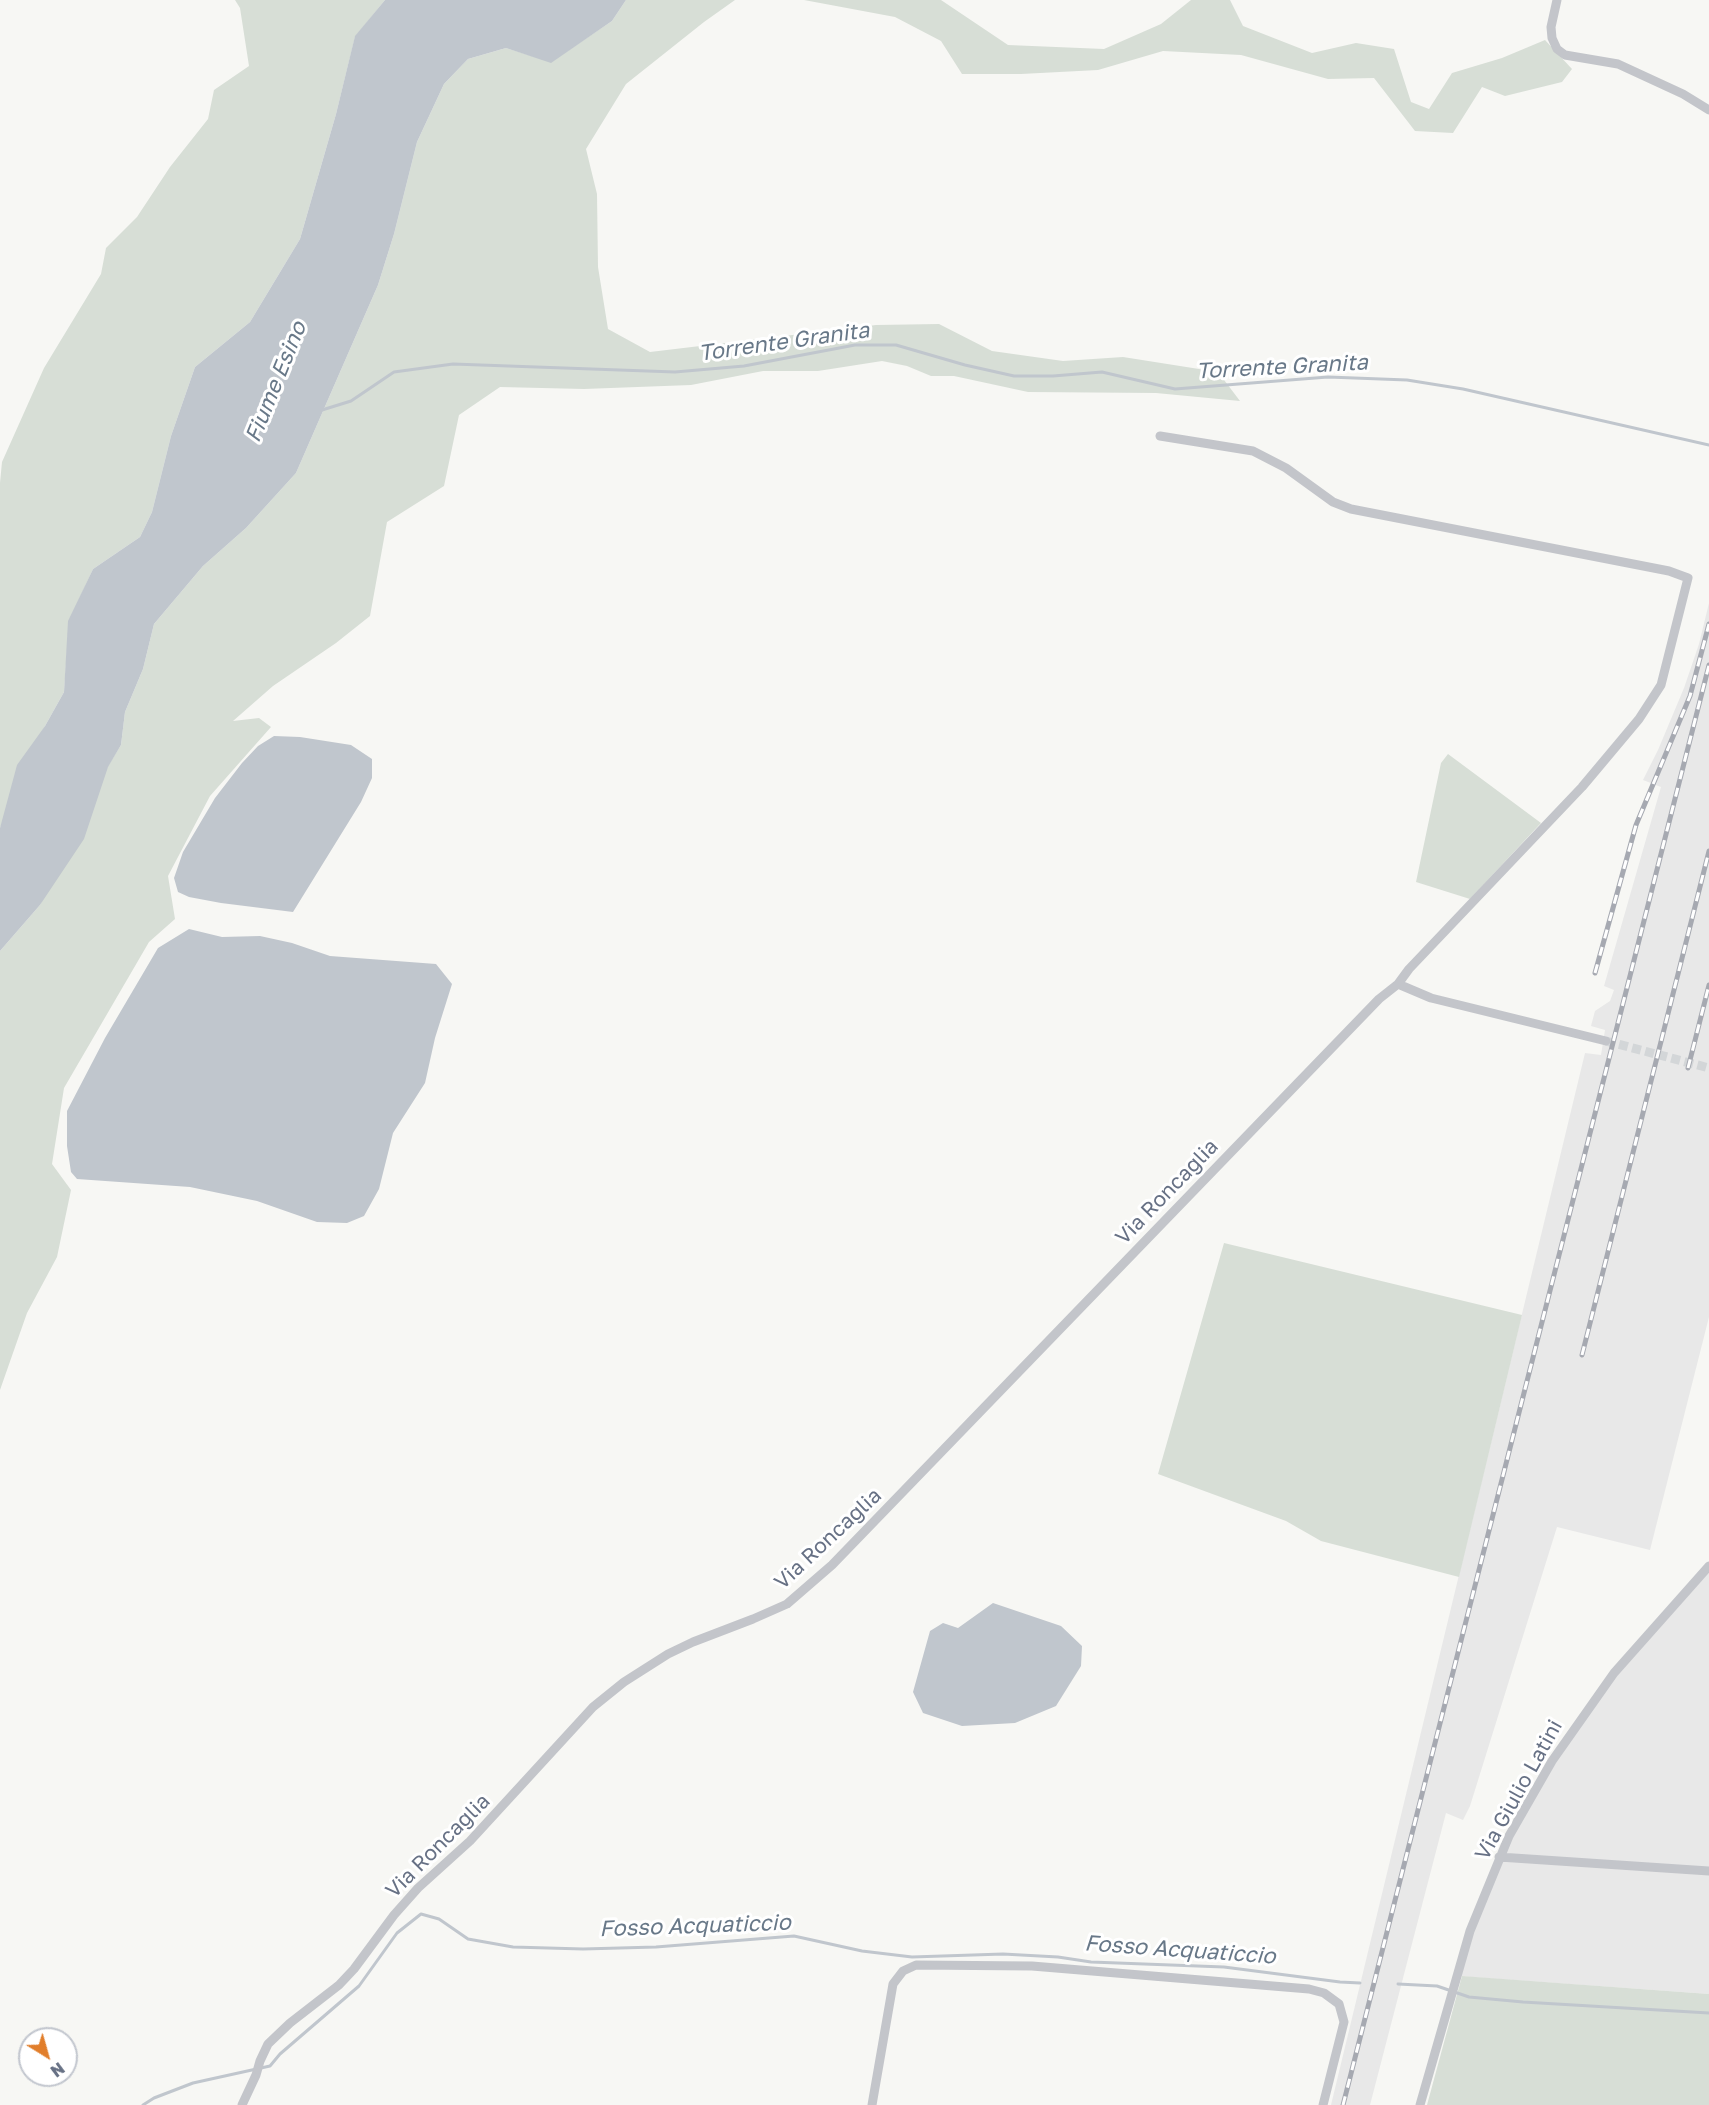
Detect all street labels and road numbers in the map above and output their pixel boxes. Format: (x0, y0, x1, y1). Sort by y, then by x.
street label: Via Roncaglia (1110, 1134, 1224, 1250)
street label: Via Roncaglia (769, 1483, 887, 1595)
street label: Via Giulio Latini (1470, 1715, 1568, 1865)
street label: Via Roncaglia (381, 1789, 495, 1903)

